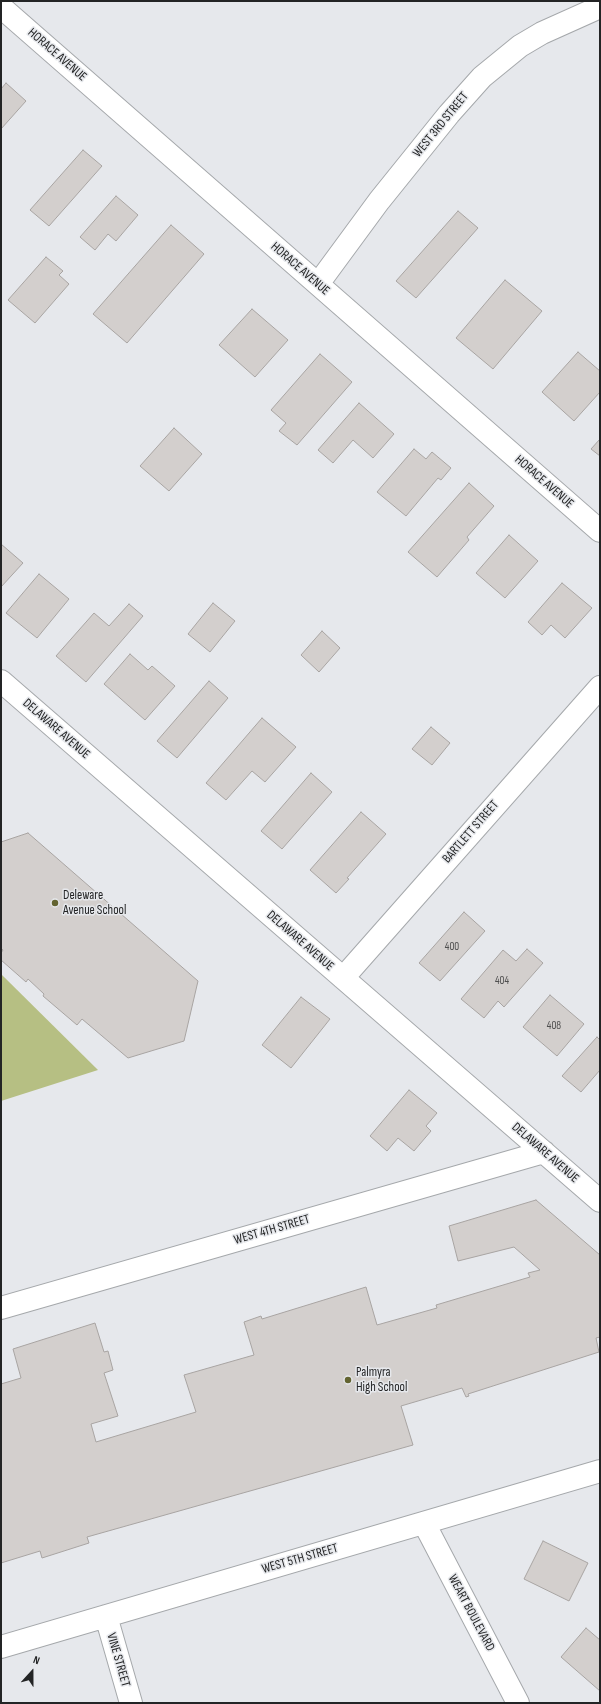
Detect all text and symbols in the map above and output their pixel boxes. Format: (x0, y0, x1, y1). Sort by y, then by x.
street label: HORACE AVENUE (24, 25, 90, 85)
street label: WEST 3RD STREET (410, 89, 472, 161)
street label: HORACE AVENUE (267, 239, 333, 299)
street label: HORACE AVENUE (511, 452, 577, 512)
street label: DELAWARE AVENUE (19, 696, 93, 762)
street label: BARTLETT STREET (440, 797, 502, 867)
place label: Deleware Avenue School (63, 888, 126, 919)
marker: Deleware Avenue School (50, 898, 60, 908)
street label: DELAWARE AVENUE (263, 908, 337, 974)
house number: 400 (445, 940, 459, 954)
house number: 404 (495, 974, 509, 988)
house number: 408 (547, 1019, 561, 1033)
street label: DELAWARE AVENUE (508, 1120, 582, 1186)
street label: WEST 4TH STREET (232, 1212, 312, 1248)
place label: Palmyra High School (356, 1365, 407, 1396)
marker: Palmyra High School (343, 1375, 353, 1385)
street label: WEST 5TH STREET (260, 1541, 340, 1577)
street label: WEART BOULEVARD (444, 1572, 498, 1654)
street label: VINE STREET (103, 1631, 133, 1689)
north arrow (12, 1652, 52, 1692)
text: N (31, 1653, 42, 1667)

